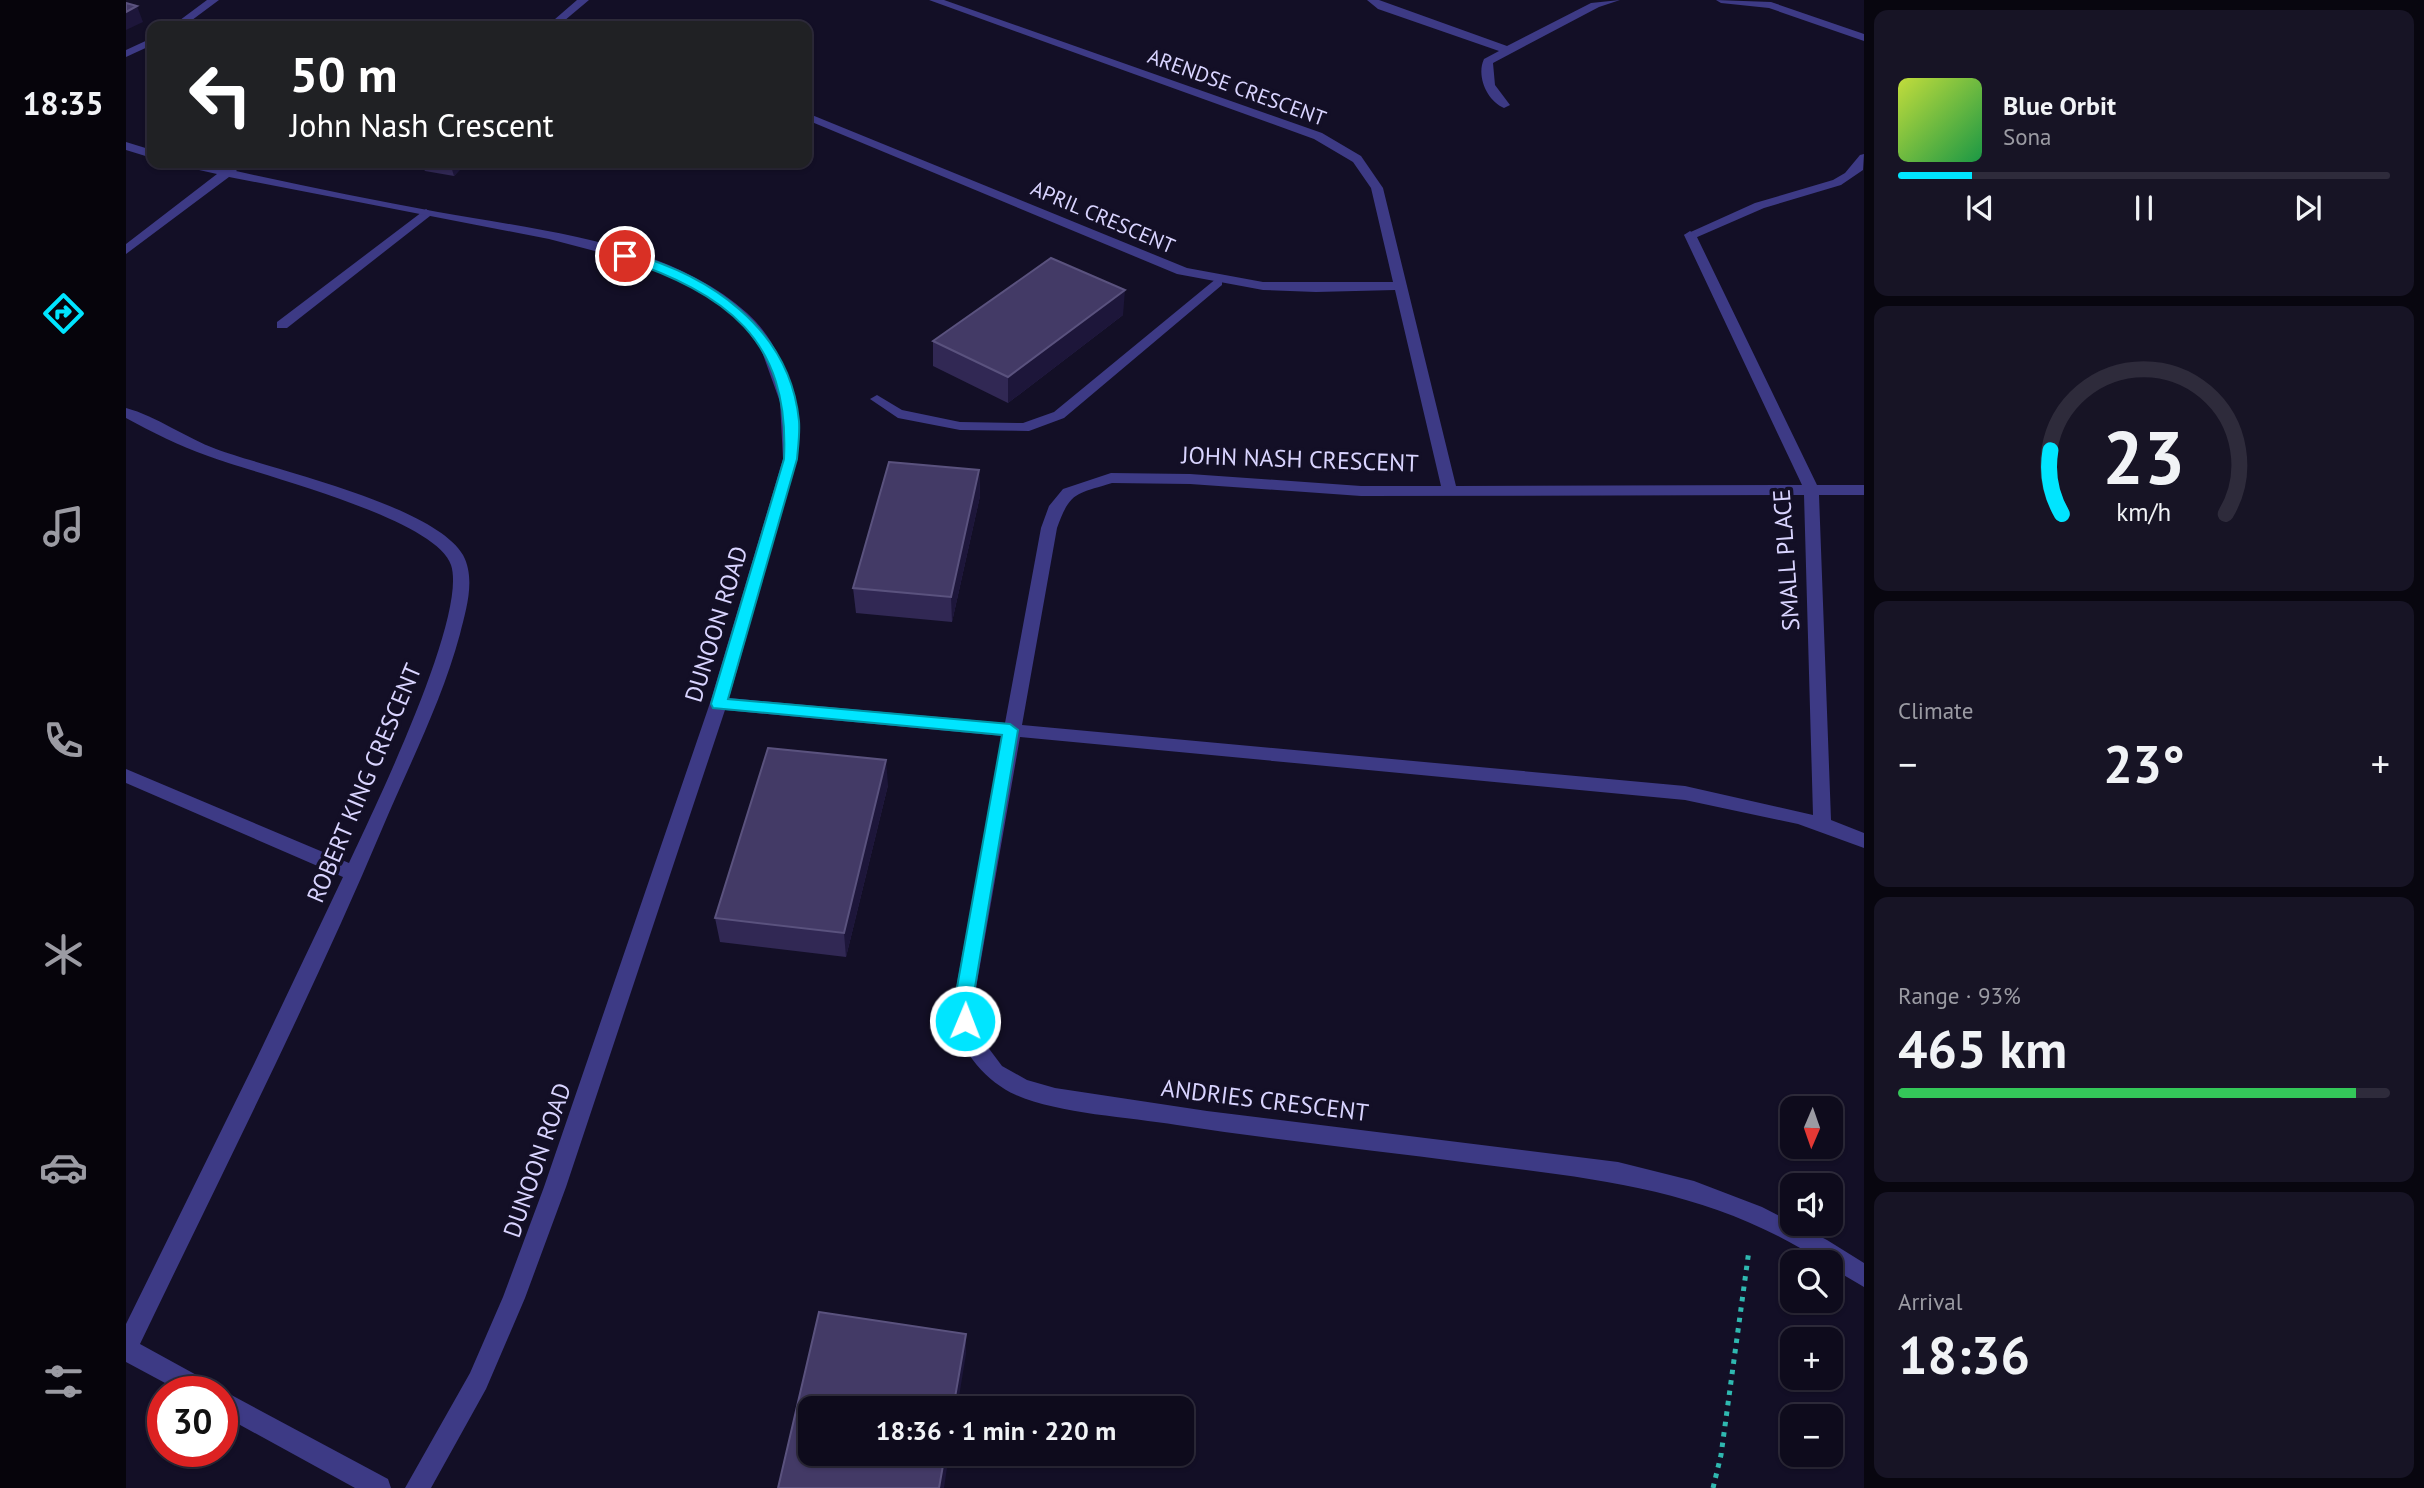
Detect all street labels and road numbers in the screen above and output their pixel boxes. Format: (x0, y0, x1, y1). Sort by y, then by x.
street label: ARENDSE CRESCENT (1144, 42, 1330, 132)
street label: APRIL CRESCENT (1027, 174, 1180, 260)
street label: JOHN NASH CRESCENT (1180, 439, 1419, 479)
street label: SMALL PLACE (1766, 488, 1806, 632)
street label: DUNOON ROAD (678, 542, 754, 706)
street label: ROBERT KING CRESCENT (300, 659, 428, 907)
street label: ANDRIES CRESCENT (1159, 1072, 1371, 1128)
street label: DUNOON ROAD (496, 1079, 578, 1241)

